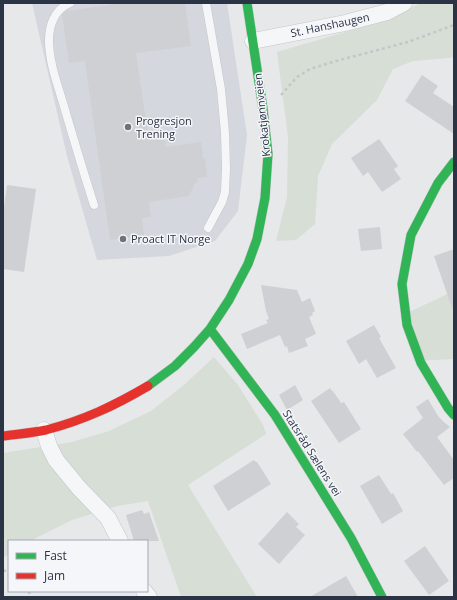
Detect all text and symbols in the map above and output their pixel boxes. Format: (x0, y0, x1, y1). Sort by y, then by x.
street label: St. Hanshaugen (289, 9, 371, 40)
street label: Krokatjønnveien (250, 73, 273, 158)
place label: Progresjon Trening (136, 113, 192, 141)
marker: Progresjon Trening (123, 122, 133, 132)
place label: Proact IT Norge (131, 231, 210, 246)
marker: Proact IT Norge (118, 234, 128, 244)
street label: Statsråd Sælens vei (280, 407, 345, 499)
legend (8, 540, 148, 592)
text: Fast (44, 547, 67, 564)
text: Jam (43, 567, 65, 584)

